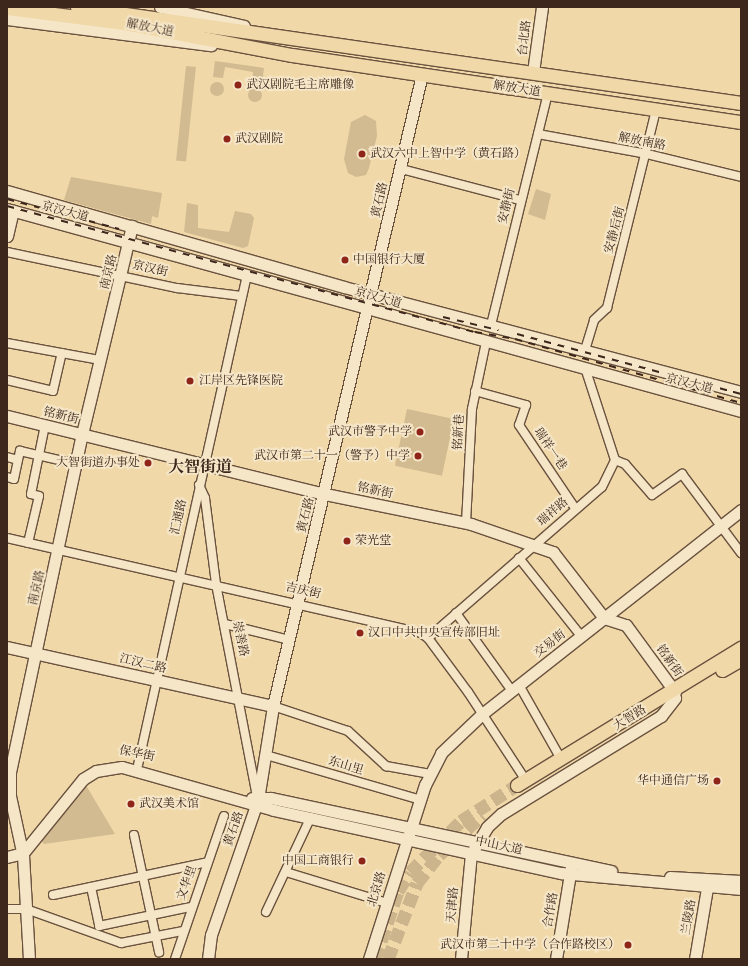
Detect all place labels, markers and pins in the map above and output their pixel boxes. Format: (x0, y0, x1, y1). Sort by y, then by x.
place label: 武汉剧院毛主席雕像 (246, 78, 354, 92)
marker: 武汉剧院毛主席雕像 (233, 80, 243, 90)
place label: 武汉剧院 (235, 132, 283, 146)
marker: 武汉剧院 (222, 134, 232, 144)
place label: 武汉六中上智中学（黄石路） (370, 147, 526, 161)
marker: 武汉六中上智中学（黄石路） (357, 149, 367, 159)
place label: 中国银行大厦 (353, 253, 425, 267)
marker: 中国银行大厦 (340, 255, 350, 265)
place label: 江岸区先锋医院 (199, 374, 283, 388)
marker: 江岸区先锋医院 (184, 375, 196, 387)
place label: 武汉市警予中学 (328, 425, 412, 439)
marker: 武汉市警予中学 (415, 427, 425, 437)
place label: 武汉市第二十一（警予）中学 (254, 449, 410, 463)
marker: 武汉市第二十一（警予）中学 (413, 451, 423, 461)
place label: 大智街道办事处 (56, 456, 140, 470)
marker: 大智街道办事处 (143, 458, 153, 468)
place label: 荣光堂 (355, 534, 391, 548)
marker: 荣光堂 (342, 536, 352, 546)
place label: 汉口中共中央宣传部旧址 (368, 626, 500, 640)
marker: 汉口中共中央宣传部旧址 (355, 628, 365, 638)
place label: 华中通信广场 (637, 774, 709, 788)
marker: 华中通信广场 (712, 776, 722, 786)
place label: 武汉美术馆 (139, 797, 199, 811)
marker: 武汉美术馆 (126, 799, 136, 809)
place label: 中国工商银行 (282, 854, 354, 868)
marker: 中国工商银行 (357, 856, 367, 866)
place label: 武汉市第二十中学（合作路校区） (440, 938, 620, 952)
marker: 武汉市第二十中学（合作路校区） (623, 940, 633, 950)

